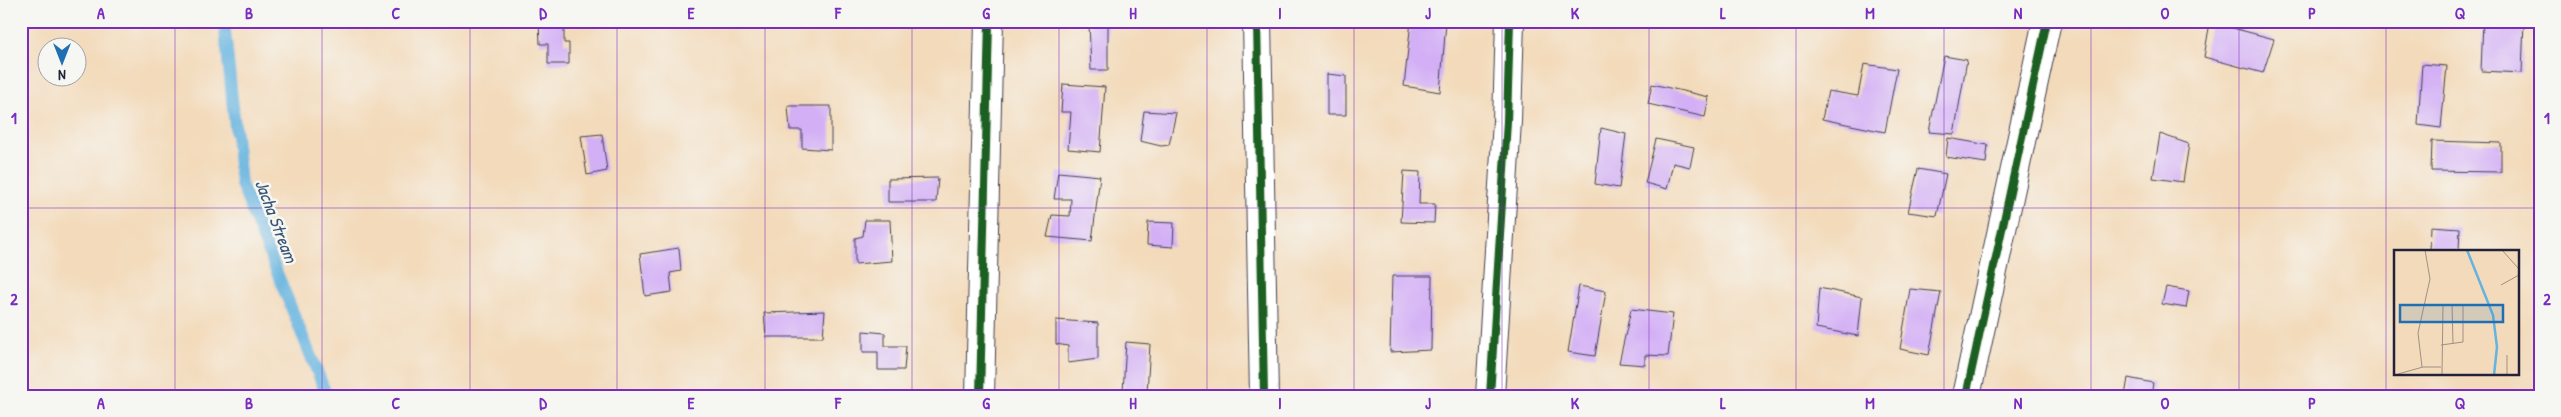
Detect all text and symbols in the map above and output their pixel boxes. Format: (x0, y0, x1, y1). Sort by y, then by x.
text: A (97, 2, 105, 24)
text: B (245, 2, 253, 24)
text: C (392, 2, 401, 24)
text: D (539, 2, 547, 24)
text: E (687, 2, 695, 24)
text: F (834, 2, 842, 24)
text: G (982, 2, 990, 24)
text: H (1129, 2, 1137, 24)
text: I (1278, 2, 1282, 24)
text: J (1425, 2, 1431, 24)
text: K (1571, 2, 1580, 24)
text: L (1720, 2, 1726, 24)
text: M (1865, 2, 1875, 24)
text: N (2014, 2, 2023, 24)
text: O (2161, 2, 2170, 24)
text: P (2308, 2, 2316, 24)
text: Q (2455, 2, 2465, 24)
north arrow (38, 38, 88, 88)
text: N (58, 66, 66, 85)
text: 1 (11, 107, 17, 129)
text: 1 (2544, 107, 2550, 129)
water label: Jacha Stream (249, 176, 304, 267)
inset map (2394, 250, 2518, 374)
text: 2 (10, 288, 18, 310)
text: 2 (2543, 288, 2551, 310)
text: A (97, 392, 105, 414)
text: B (245, 392, 253, 414)
text: C (392, 392, 401, 414)
text: D (539, 392, 547, 414)
text: E (687, 392, 695, 414)
text: F (834, 392, 842, 414)
text: G (982, 392, 990, 414)
text: H (1129, 392, 1137, 414)
text: I (1278, 392, 1282, 414)
text: J (1425, 392, 1431, 414)
text: K (1571, 392, 1580, 414)
text: L (1720, 392, 1726, 414)
text: M (1865, 392, 1875, 414)
text: N (2014, 392, 2023, 414)
text: O (2161, 392, 2170, 414)
text: P (2308, 392, 2316, 414)
text: Q (2455, 392, 2465, 414)

